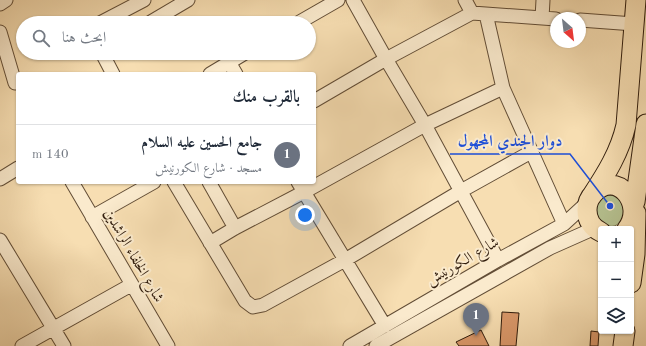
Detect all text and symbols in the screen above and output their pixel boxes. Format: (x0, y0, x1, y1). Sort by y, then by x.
north arrow (550, 12, 586, 48)
search box (16, 16, 316, 60)
icon: search (30, 27, 52, 49)
text: ابحث هنا (62, 31, 106, 46)
text: بالقرب منك (232, 89, 300, 106)
callout: دوار الجندي المجهول (450, 126, 570, 154)
text: دوار الجندي المجهول (458, 133, 562, 154)
text: جامع الحسين عليه السلام (141, 136, 262, 151)
text: 140 m (32, 148, 69, 161)
text: 1 (283, 148, 291, 161)
text: مسجد · شارع الكورنيش (155, 162, 262, 175)
your location (295, 205, 315, 225)
street label: شارع الخلفاء الراشدين (97, 206, 167, 307)
map controls (598, 226, 634, 334)
button: + (598, 226, 634, 262)
street label: شارع الكورنيش (423, 233, 504, 292)
button: − (598, 262, 634, 298)
button: layers (598, 298, 634, 334)
pin: 1 (463, 303, 489, 336)

